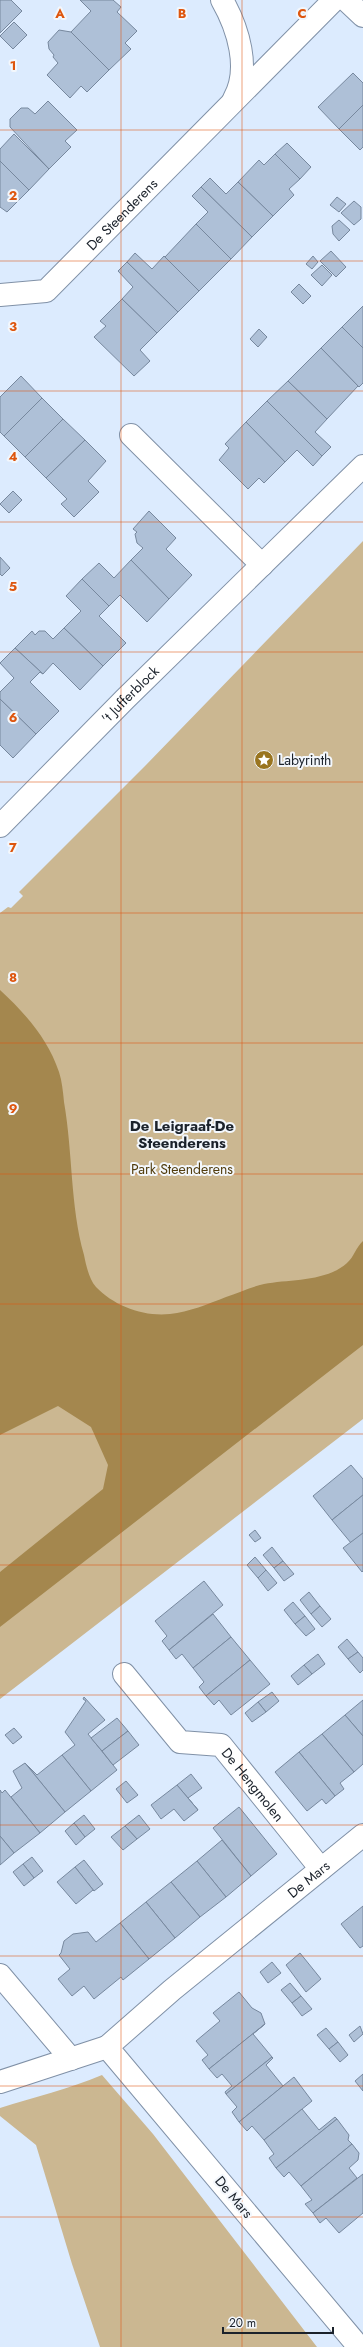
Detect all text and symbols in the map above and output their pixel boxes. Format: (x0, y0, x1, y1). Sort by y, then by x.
text: A (54, 4, 65, 23)
text: B (178, 4, 187, 23)
text: C (297, 4, 307, 23)
text: 1 (10, 56, 16, 75)
street label: De Steenderens (82, 174, 162, 255)
text: 2 (9, 186, 17, 205)
text: 3 (9, 317, 17, 336)
text: 4 (8, 447, 18, 466)
text: 5 (9, 577, 17, 596)
street label: 't Jufferblock (97, 661, 164, 728)
text: 6 (9, 708, 18, 727)
place icon: Labyrinth (253, 749, 275, 771)
place label: Labyrinth (278, 750, 331, 770)
text: 7 (9, 838, 17, 857)
text: 8 (9, 968, 17, 987)
text: 9 (9, 1099, 18, 1118)
district label: De Leigraaf-De Steenderens (130, 1115, 235, 1154)
park label: Park Steenderens (131, 1159, 233, 1179)
street label: De Hengmolen (217, 1743, 289, 1826)
street label: De Mars (283, 1856, 334, 1903)
street label: De Mars (210, 2172, 258, 2223)
scale bar (223, 2309, 333, 2335)
text: 20 m (229, 2314, 256, 2332)

